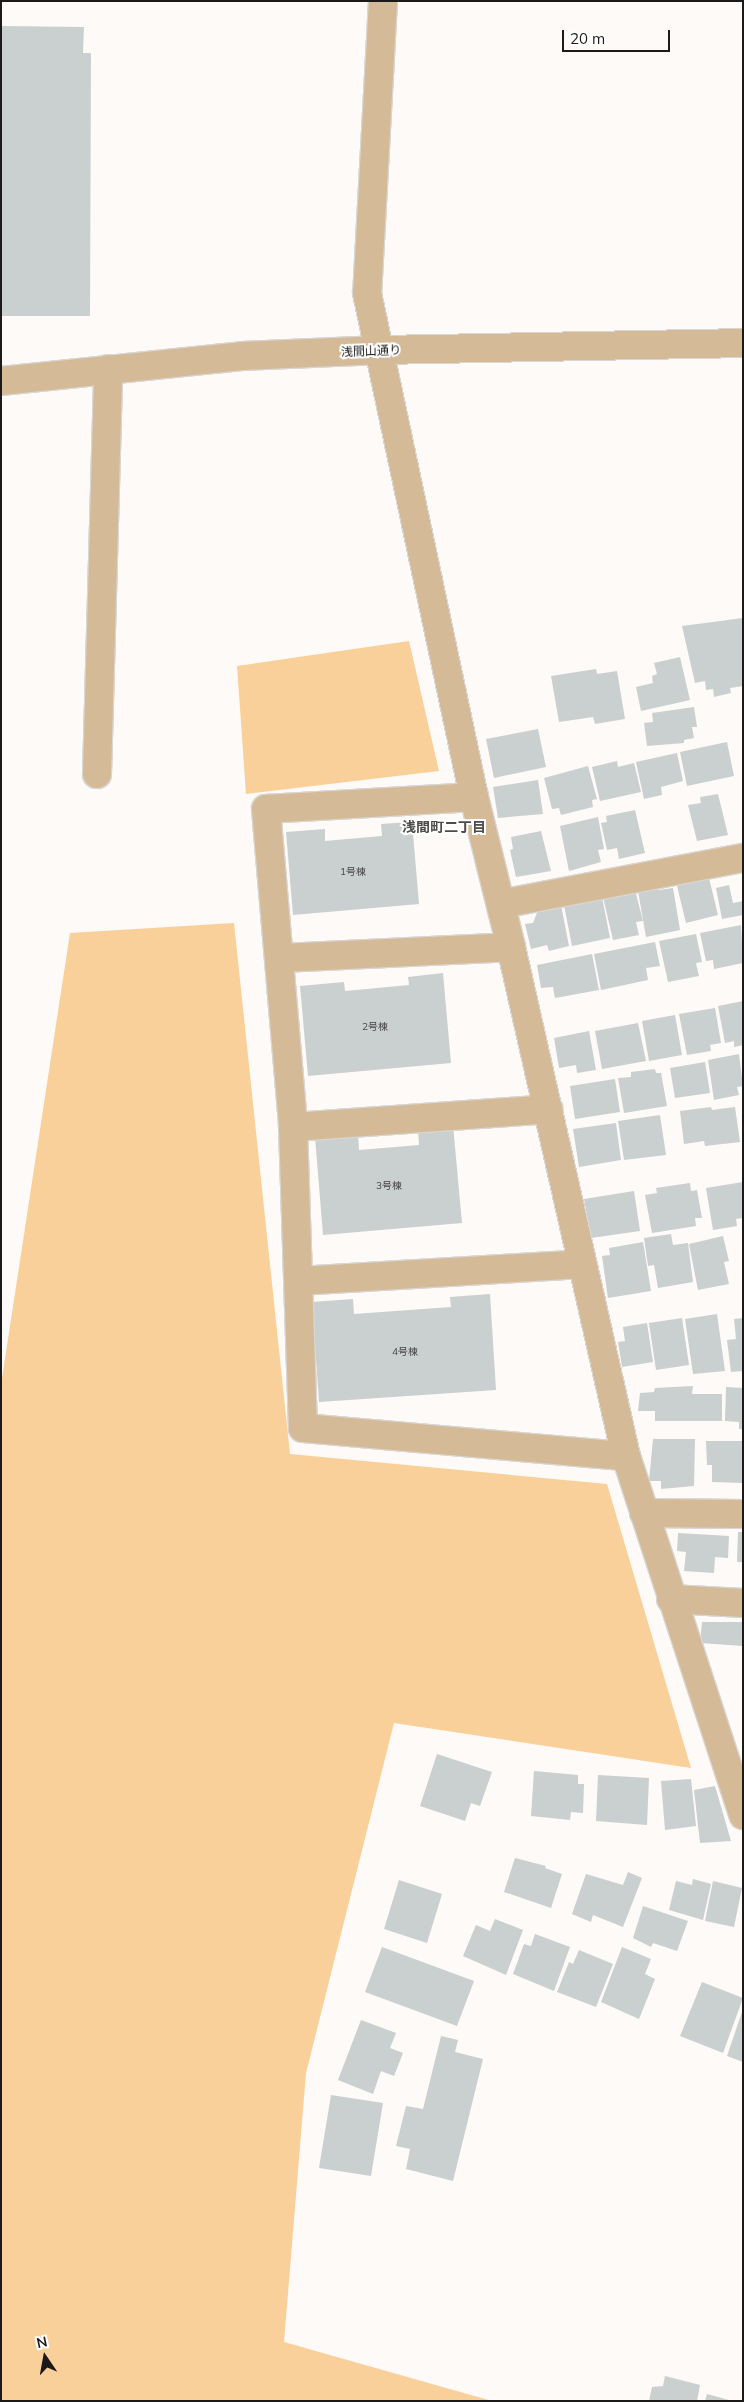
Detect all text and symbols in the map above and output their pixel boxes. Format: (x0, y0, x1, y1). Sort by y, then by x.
scale bar (564, 20, 672, 52)
text: 20 m (570, 29, 605, 48)
street label: 浅間山通り (341, 343, 401, 359)
district label: 浅間町二丁目 (402, 819, 486, 835)
house number: 1号棟 (340, 866, 366, 878)
house number: 2号棟 (362, 1021, 388, 1033)
house number: 3号棟 (376, 1180, 402, 1192)
house number: 4号棟 (392, 1346, 418, 1358)
north arrow (20, 2332, 70, 2382)
text: N (35, 2332, 49, 2352)

